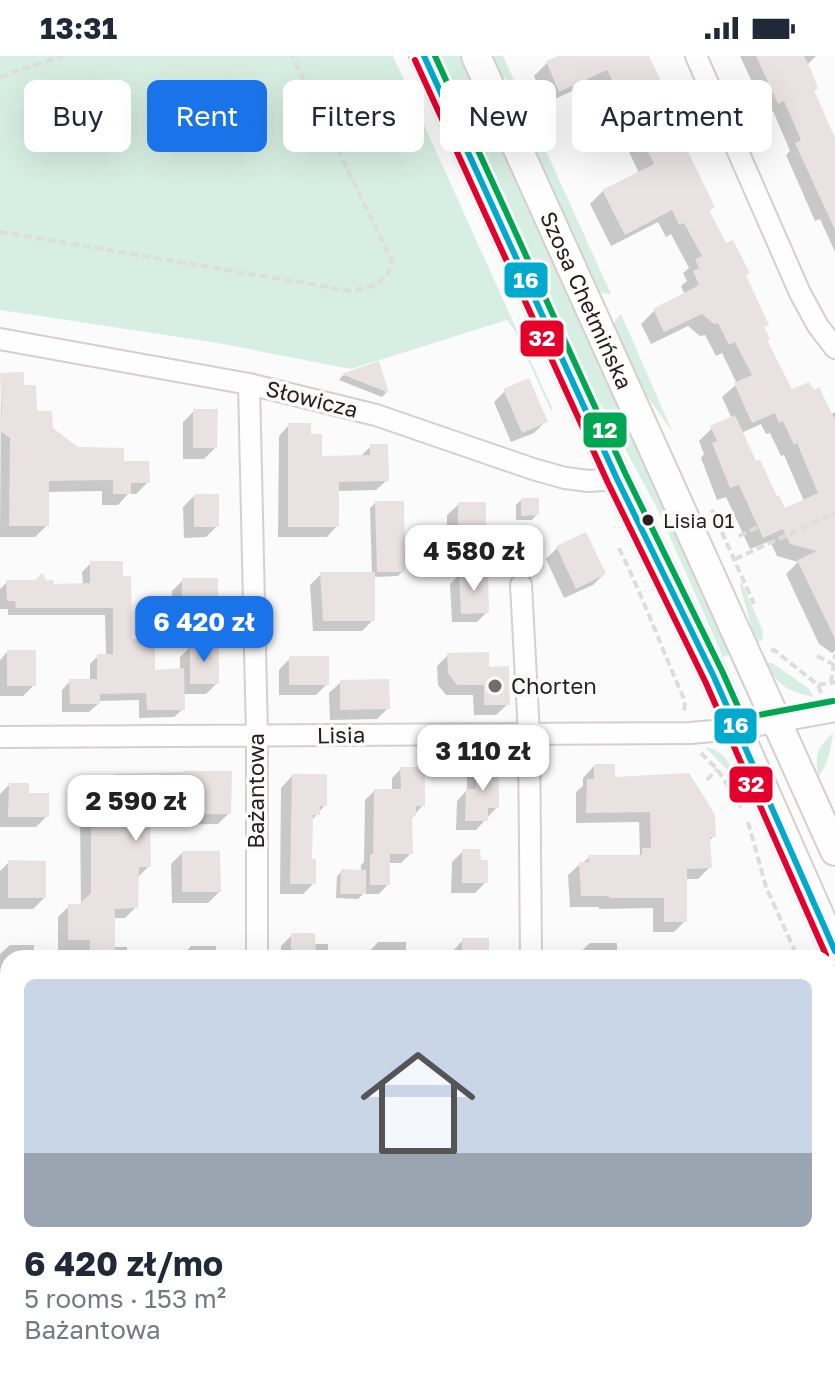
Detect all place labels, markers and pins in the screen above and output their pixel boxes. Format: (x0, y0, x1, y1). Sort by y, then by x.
place label: Lisia 01 (663, 508, 734, 532)
marker: Lisia 01 (640, 512, 656, 528)
pin: 4 580 zł (391, 525, 557, 593)
pin: 6 420 zł (121, 596, 287, 664)
place label: Chorten (511, 672, 597, 699)
marker: Chorten (486, 677, 504, 695)
pin: 3 110 zł (400, 725, 566, 793)
pin: 2 590 zł (53, 775, 219, 843)

